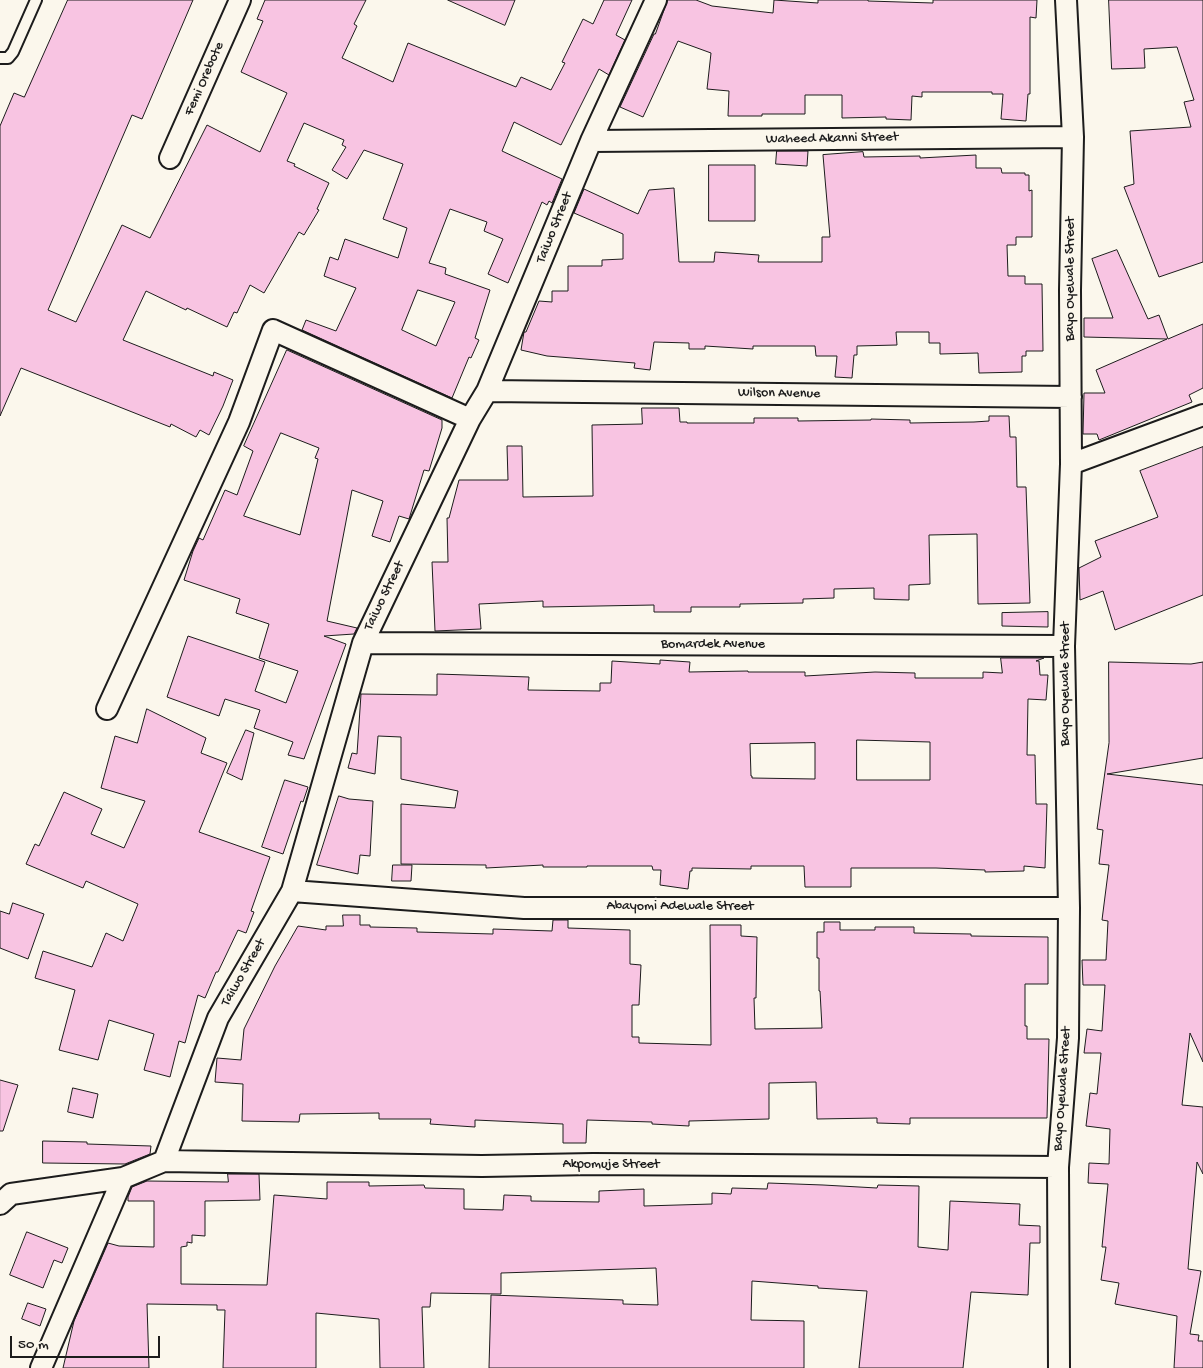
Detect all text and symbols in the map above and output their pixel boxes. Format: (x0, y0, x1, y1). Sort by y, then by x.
street label: Femi Orebote (181, 40, 229, 118)
street label: Waheed Akanni Street (766, 129, 898, 149)
street label: Taiwo Street (533, 190, 577, 266)
street label: Bayo Oyewale Street (1063, 217, 1079, 341)
street label: Wilson Avenue (738, 385, 820, 403)
street label: Taiwo Street (361, 559, 409, 633)
street label: Bayo Oyewale Street (1058, 622, 1074, 746)
street label: Bomardek Avenue (661, 637, 765, 653)
street label: Abayomi Adewale Street (606, 899, 754, 915)
street label: Taiwo Street (218, 936, 270, 1010)
street label: Bayo Oyewale Street (1050, 1026, 1076, 1152)
street label: Akpomuje Street (562, 1157, 660, 1173)
scale bar (12, 1326, 162, 1358)
text: 50 m (18, 1336, 49, 1354)

